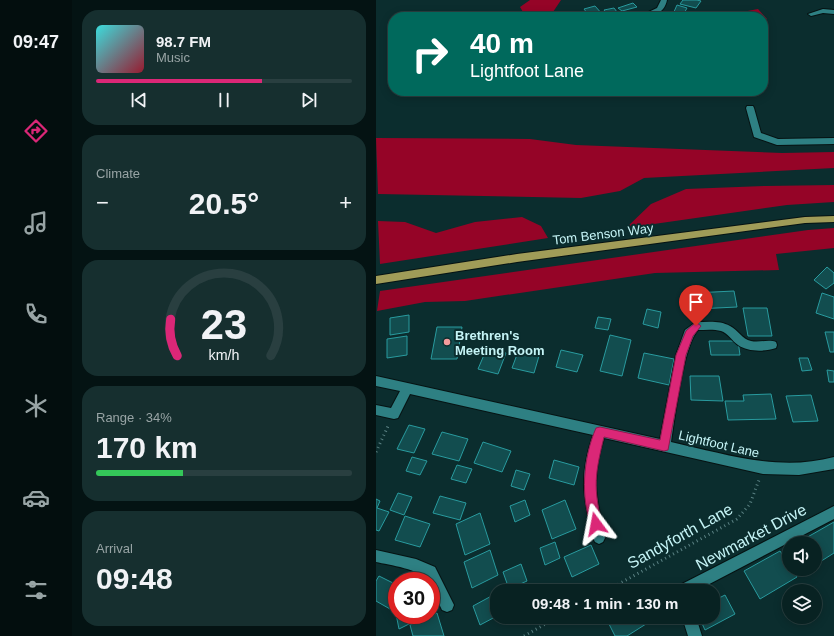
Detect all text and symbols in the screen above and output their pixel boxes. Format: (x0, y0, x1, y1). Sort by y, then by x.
icon: right (404, 28, 456, 80)
text: 40 m (470, 28, 534, 59)
text: 09:47 (13, 32, 59, 52)
text: 98.7 FM (156, 33, 211, 50)
text: Music (156, 50, 190, 65)
text: Lightfoot Lane (470, 61, 584, 81)
icon: previous (128, 89, 150, 111)
icon: pause (213, 89, 235, 111)
icon: next (298, 89, 320, 111)
icon: directions (22, 117, 50, 145)
text: Climate (96, 166, 140, 181)
text: 20.5° (189, 187, 259, 220)
text: − (96, 190, 109, 215)
text: + (339, 190, 352, 215)
icon: music (22, 209, 50, 237)
street label: Tom Benson Way (552, 220, 655, 248)
pin (679, 285, 713, 326)
icon: arrive (685, 291, 707, 313)
icon: phone (22, 300, 50, 328)
text: 23 (201, 301, 247, 348)
place label: Brethren's Meeting Room (455, 328, 545, 358)
marker: Brethren's Meeting Room (442, 337, 452, 347)
text: km/h (209, 347, 240, 363)
icon: climate (22, 392, 50, 420)
text: Range · 34% (96, 410, 172, 425)
street label: Lightfoot Lane (677, 427, 761, 461)
text: 170 km (96, 431, 198, 464)
icon: car (22, 484, 50, 512)
street label: Sandyforth Lane (625, 500, 736, 572)
street label: Newmarket Drive (693, 501, 809, 573)
position arrow (575, 503, 617, 545)
map controls (782, 536, 822, 624)
button: sound (782, 536, 822, 576)
text: Arrival (96, 541, 133, 556)
text: 09:48 (96, 562, 173, 595)
speed limit sign: 30 (388, 572, 440, 624)
icon: filters (22, 576, 50, 604)
button: layers (782, 584, 822, 624)
text: 09:48 · 1 min · 130 m (532, 595, 678, 612)

